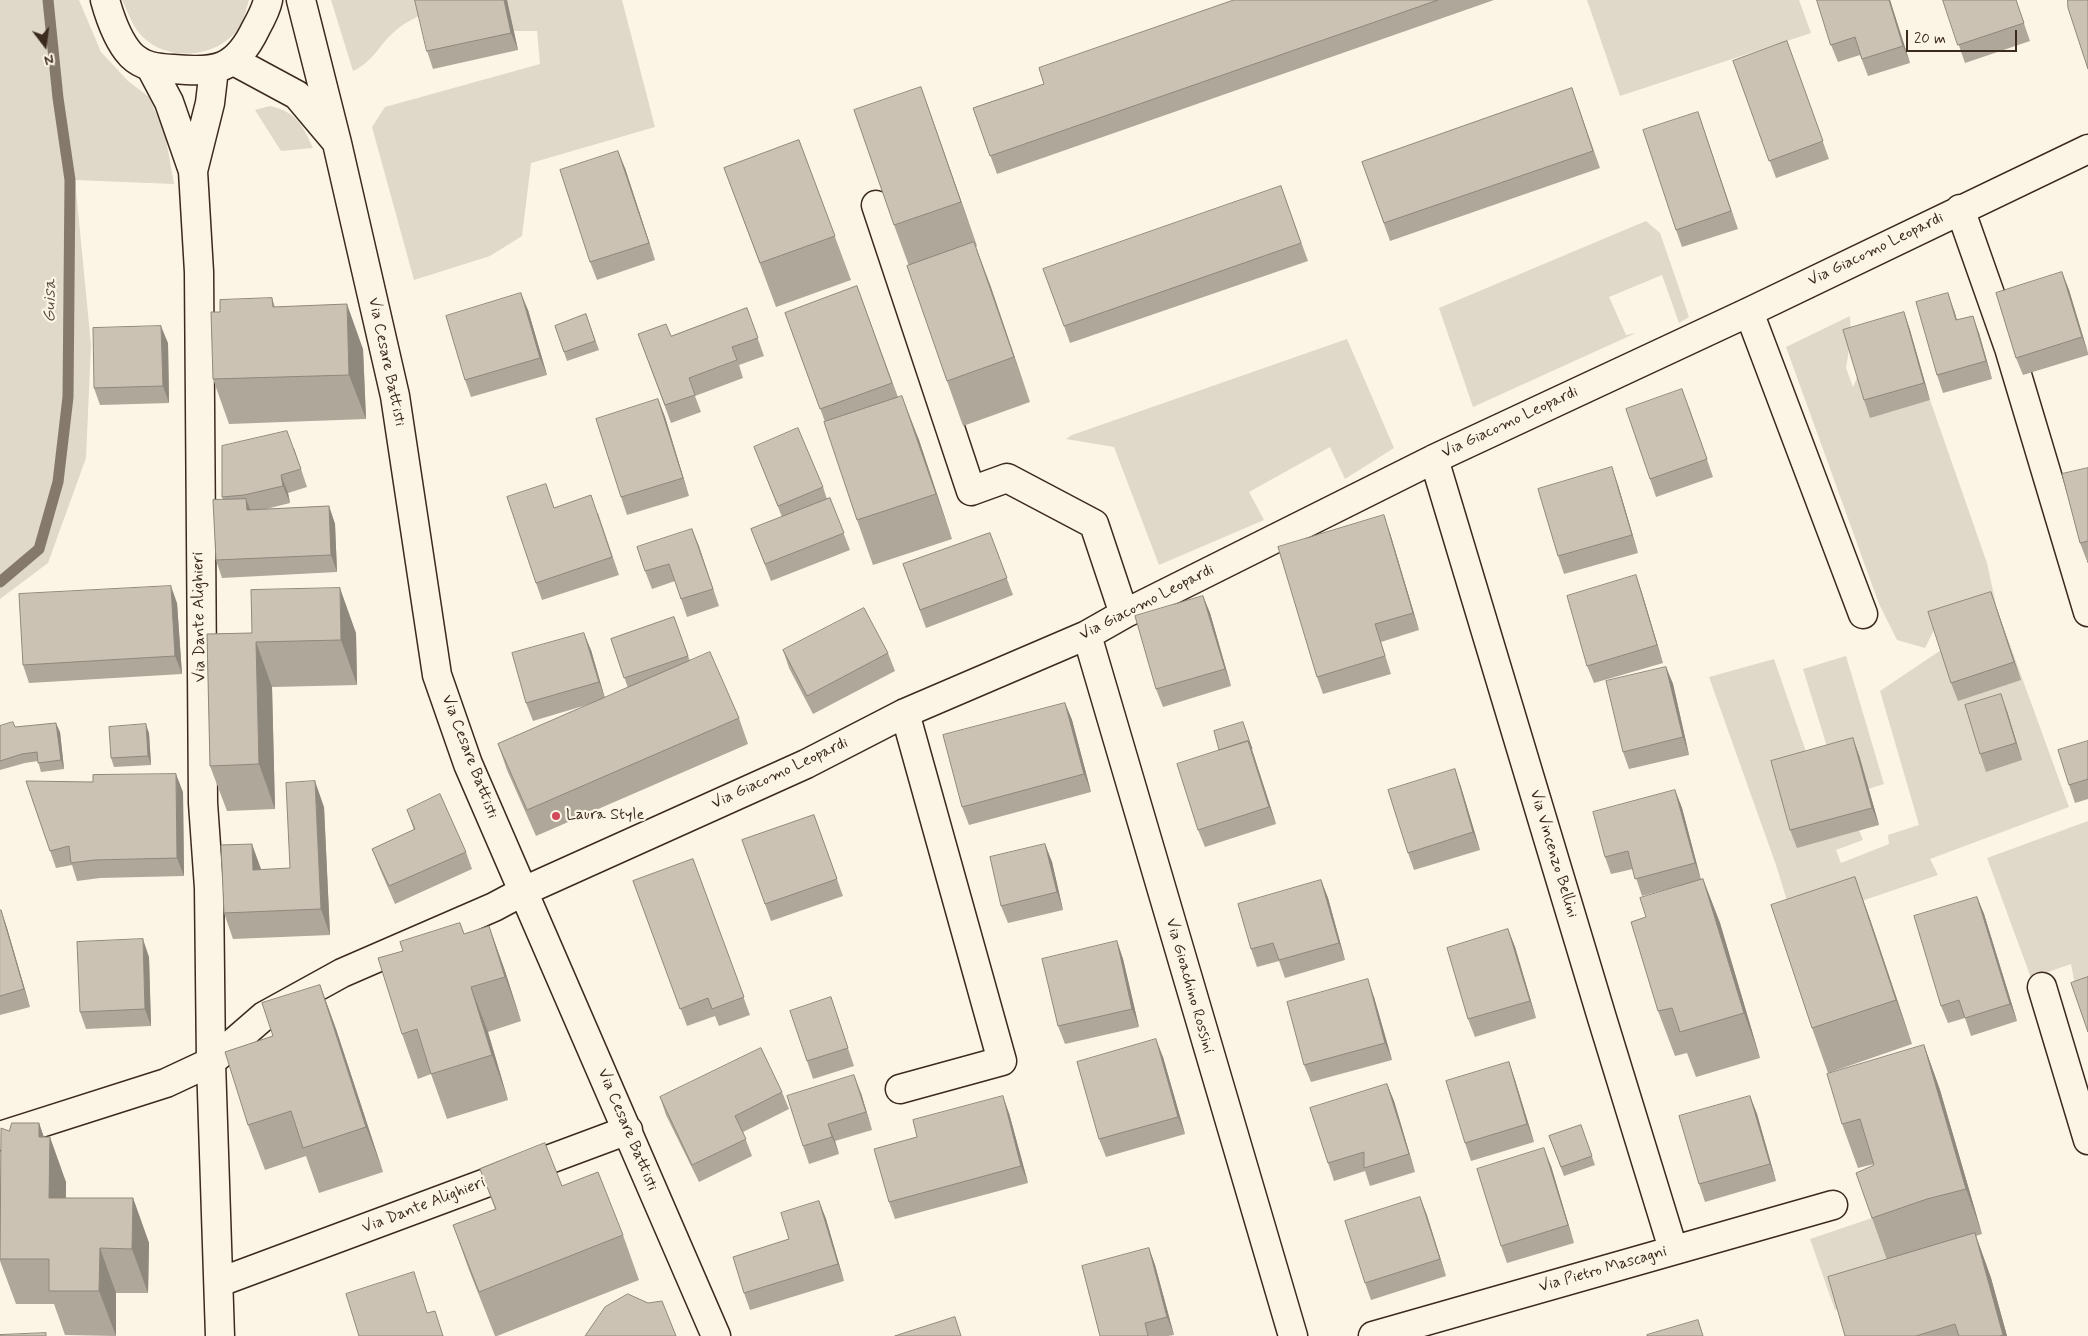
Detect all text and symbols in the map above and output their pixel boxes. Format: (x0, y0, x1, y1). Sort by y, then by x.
north arrow (20, 20, 70, 70)
scale bar (1908, 20, 2019, 52)
text: 20 m (1914, 29, 1946, 49)
text: N (42, 50, 56, 69)
street label: Via Giacomo Leopardi (1805, 209, 1947, 291)
water label: Guisa (40, 279, 62, 323)
street label: Via Cesare Battisti (363, 296, 409, 428)
street label: Via Giacomo Leopardi (1439, 383, 1581, 463)
street label: Via Dante Alighieri (189, 552, 211, 682)
street label: Via Giacomo Leopardi (1077, 561, 1217, 645)
street label: Via Cesare Battisti (437, 692, 501, 822)
street label: Via Giacomo Leopardi (709, 734, 851, 814)
street label: Via Vincenzo Bellini (1524, 788, 1582, 920)
place label: Laura Style (566, 806, 644, 826)
marker: Laura Style (550, 810, 562, 822)
street label: Via Gioachino Rossini (1161, 916, 1217, 1056)
street label: Via Cesare Battisti (593, 1066, 661, 1194)
street label: Via Dante Alighieri (360, 1174, 488, 1238)
street label: Via Pietro Mascagni (1537, 1243, 1669, 1297)

